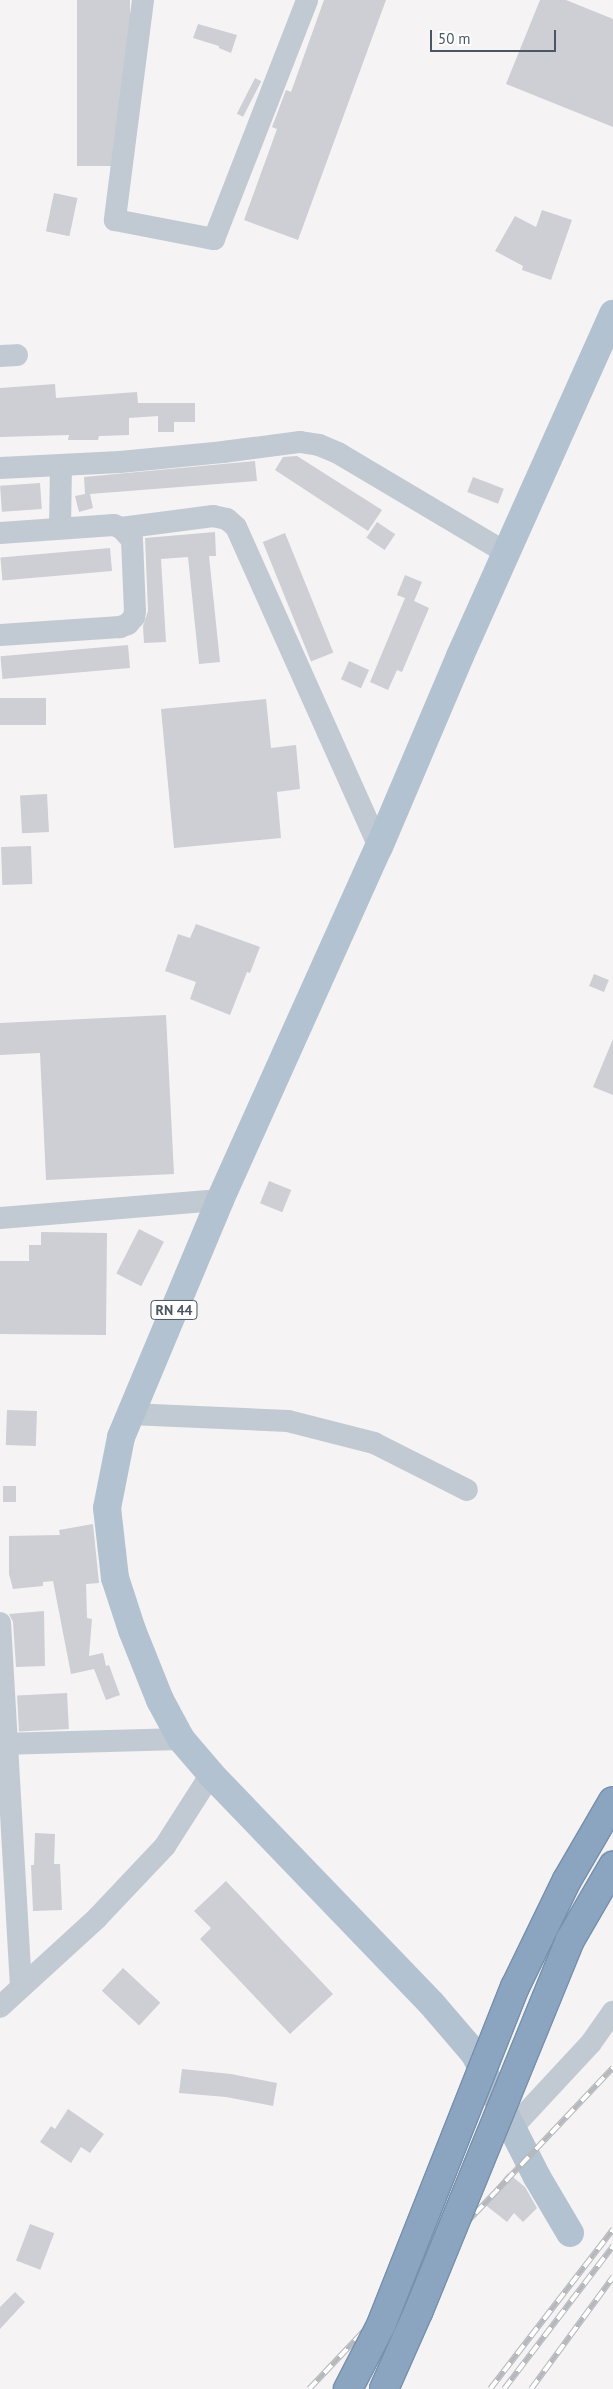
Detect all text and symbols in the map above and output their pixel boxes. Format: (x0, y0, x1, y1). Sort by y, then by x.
scale bar (433, 20, 559, 52)
text: 50 m (438, 29, 471, 48)
road number: RN 44 (150, 1298, 198, 1322)

